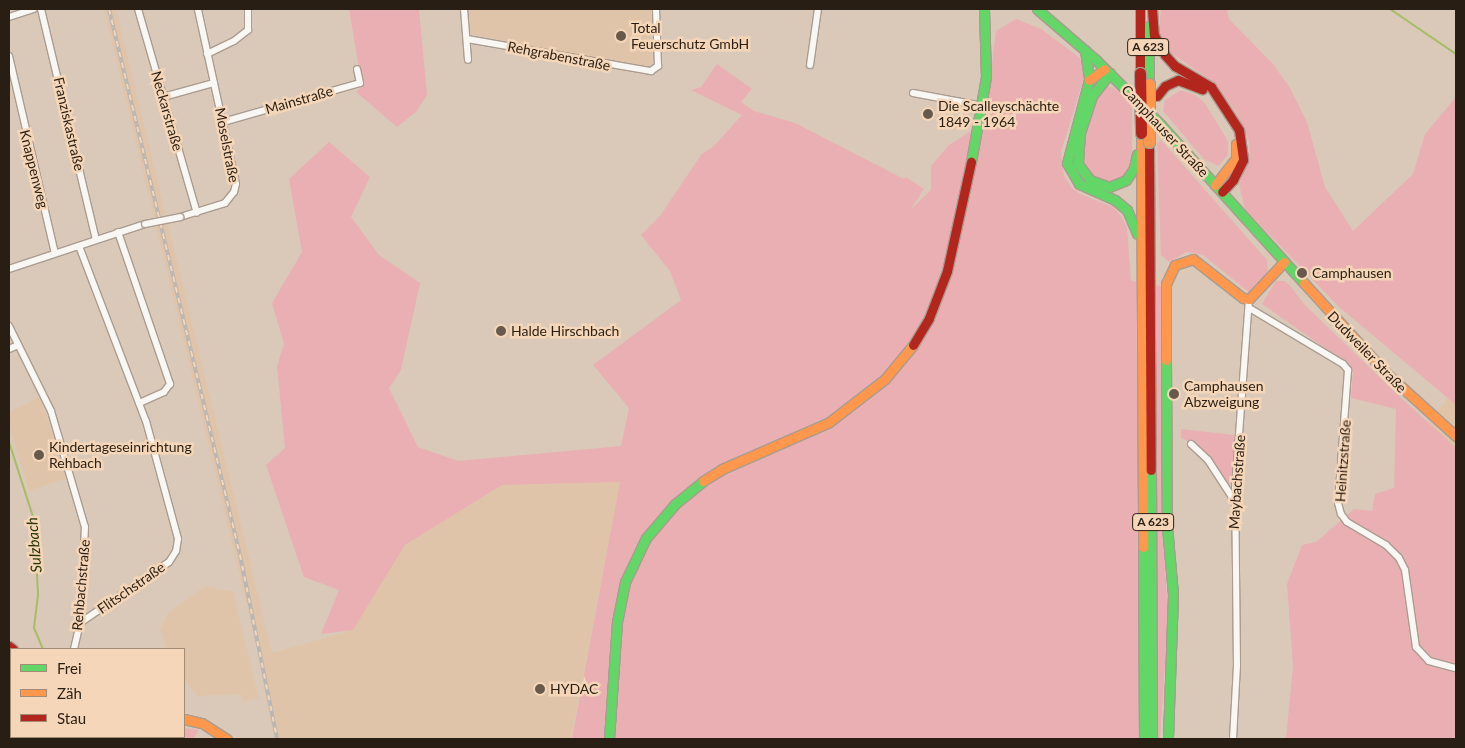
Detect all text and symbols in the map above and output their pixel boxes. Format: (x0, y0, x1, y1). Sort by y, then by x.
place label: Total Feuerschutz GmbH (631, 20, 749, 52)
marker: Total Feuerschutz GmbH (615, 30, 627, 42)
street label: Rehgrabenstraße (506, 38, 612, 74)
road number: A 623 (1127, 38, 1169, 56)
street label: Neckarstraße (148, 69, 186, 153)
street label: Franziskastraße (50, 76, 88, 172)
street label: Camphauser Straße (1118, 81, 1212, 181)
street label: Mainstraße (263, 82, 335, 118)
place label: Die Scalleyschächte 1849 - 1964 (938, 98, 1059, 130)
street label: Moselstraße (212, 106, 242, 184)
marker: Die Scalleyschächte 1849 - 1964 (922, 108, 934, 120)
street label: Knappenweg (16, 128, 52, 210)
place label: Camphausen (1312, 265, 1392, 281)
marker: Camphausen (1296, 267, 1308, 279)
street label: Dudweiler Straße (1324, 308, 1410, 396)
place label: Halde Hirschbach (511, 323, 619, 339)
marker: Halde Hirschbach (495, 325, 507, 337)
place label: Camphausen Abzweigung (1184, 378, 1264, 411)
marker: Camphausen Abzweigung (1168, 388, 1180, 400)
street label: Heinitzstraße (1332, 419, 1354, 503)
street label: Maybachstraße (1225, 434, 1249, 530)
place label: Kindertageseinrichtung Rehbach (49, 439, 192, 472)
marker: Kindertageseinrichtung Rehbach (33, 449, 45, 461)
road number: A 623 (1132, 512, 1174, 532)
water label: Sulzbach (23, 517, 45, 573)
street label: Rehbachstraße (69, 539, 93, 631)
street label: Flitschstraße (94, 559, 168, 617)
legend (10, 648, 185, 738)
text: Frei (57, 659, 82, 677)
place label: HYDAC (550, 681, 598, 697)
marker: HYDAC (534, 683, 546, 695)
text: Zäh (57, 684, 82, 702)
text: Stau (57, 709, 86, 727)

